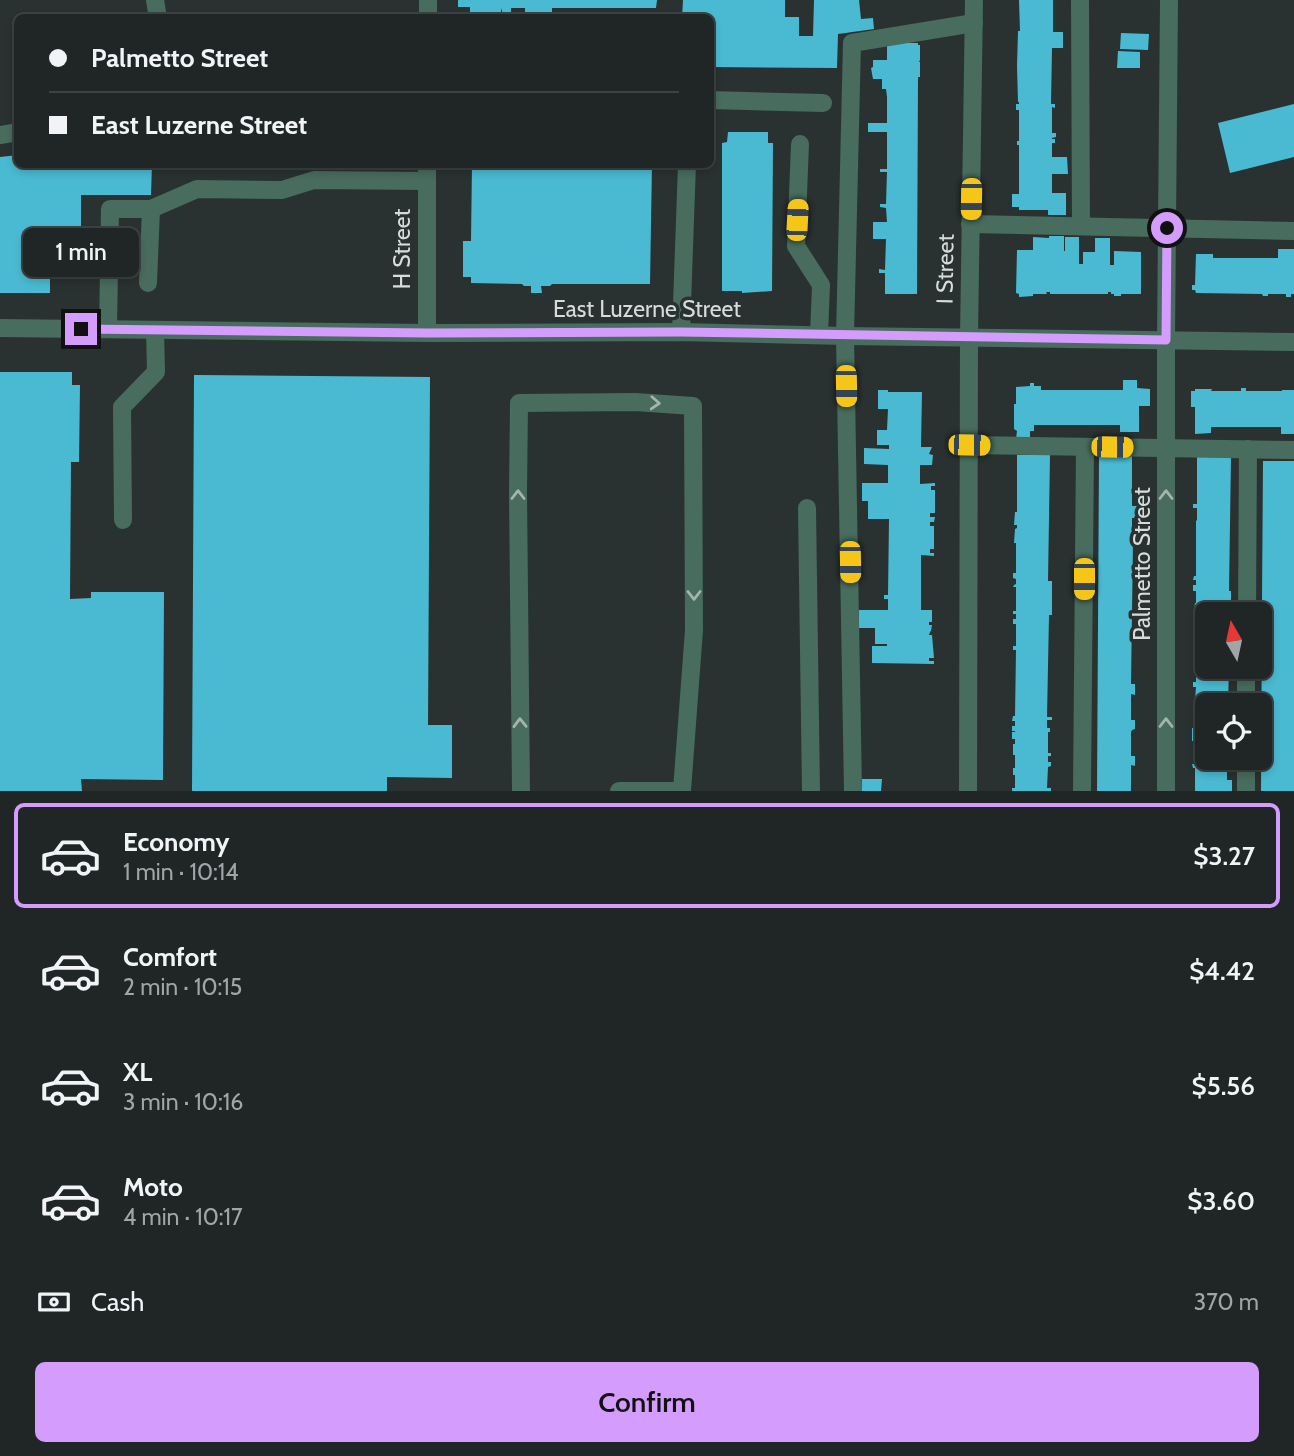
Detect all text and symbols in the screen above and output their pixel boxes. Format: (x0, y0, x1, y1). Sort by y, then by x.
text: Palmetto Street (91, 42, 268, 74)
text: East Luzerne Street (91, 109, 307, 141)
car (961, 178, 982, 220)
car (786, 198, 809, 242)
street label: H Street (388, 208, 416, 289)
route start (1151, 212, 1183, 244)
callout: 1 min (23, 228, 139, 276)
street label: I Street (930, 233, 960, 304)
text: 1 min (55, 238, 107, 266)
street label: East Luzerne Street (553, 295, 741, 323)
route end (65, 313, 97, 345)
car (836, 365, 857, 407)
one-way arrow (650, 396, 661, 411)
car (948, 434, 991, 456)
car (1091, 436, 1134, 458)
street label: Palmetto Street (1128, 487, 1156, 641)
one-way arrow (510, 490, 526, 500)
one-way arrow (1158, 490, 1174, 500)
car (840, 541, 861, 583)
car (1074, 558, 1095, 600)
one-way arrow (686, 590, 702, 601)
north arrow (1195, 602, 1272, 679)
map controls (1195, 602, 1272, 770)
button: locate (1195, 693, 1272, 770)
one-way arrow (512, 717, 528, 728)
one-way arrow (1158, 717, 1174, 728)
icon: car (39, 824, 102, 887)
text: Economy (123, 826, 229, 858)
text: $3.27 (1193, 840, 1255, 872)
text: 1 min · 10:14 (123, 858, 239, 886)
icon: car (39, 939, 102, 1002)
text: Comfort (123, 941, 217, 973)
text: $4.42 (1189, 955, 1255, 987)
text: 2 min · 10:15 (123, 973, 242, 1001)
icon: car (39, 1054, 102, 1117)
text: XL (123, 1056, 152, 1088)
text: $5.56 (1192, 1070, 1255, 1102)
text: 3 min · 10:16 (123, 1088, 243, 1116)
icon: car (39, 1169, 102, 1232)
text: Moto (123, 1171, 183, 1203)
text: $3.60 (1187, 1185, 1255, 1217)
text: 4 min · 10:17 (123, 1203, 243, 1231)
icon: cash (35, 1283, 73, 1321)
text: Cash (91, 1286, 144, 1318)
text: 370 m (1194, 1288, 1259, 1316)
button: Confirm (35, 1362, 1259, 1442)

